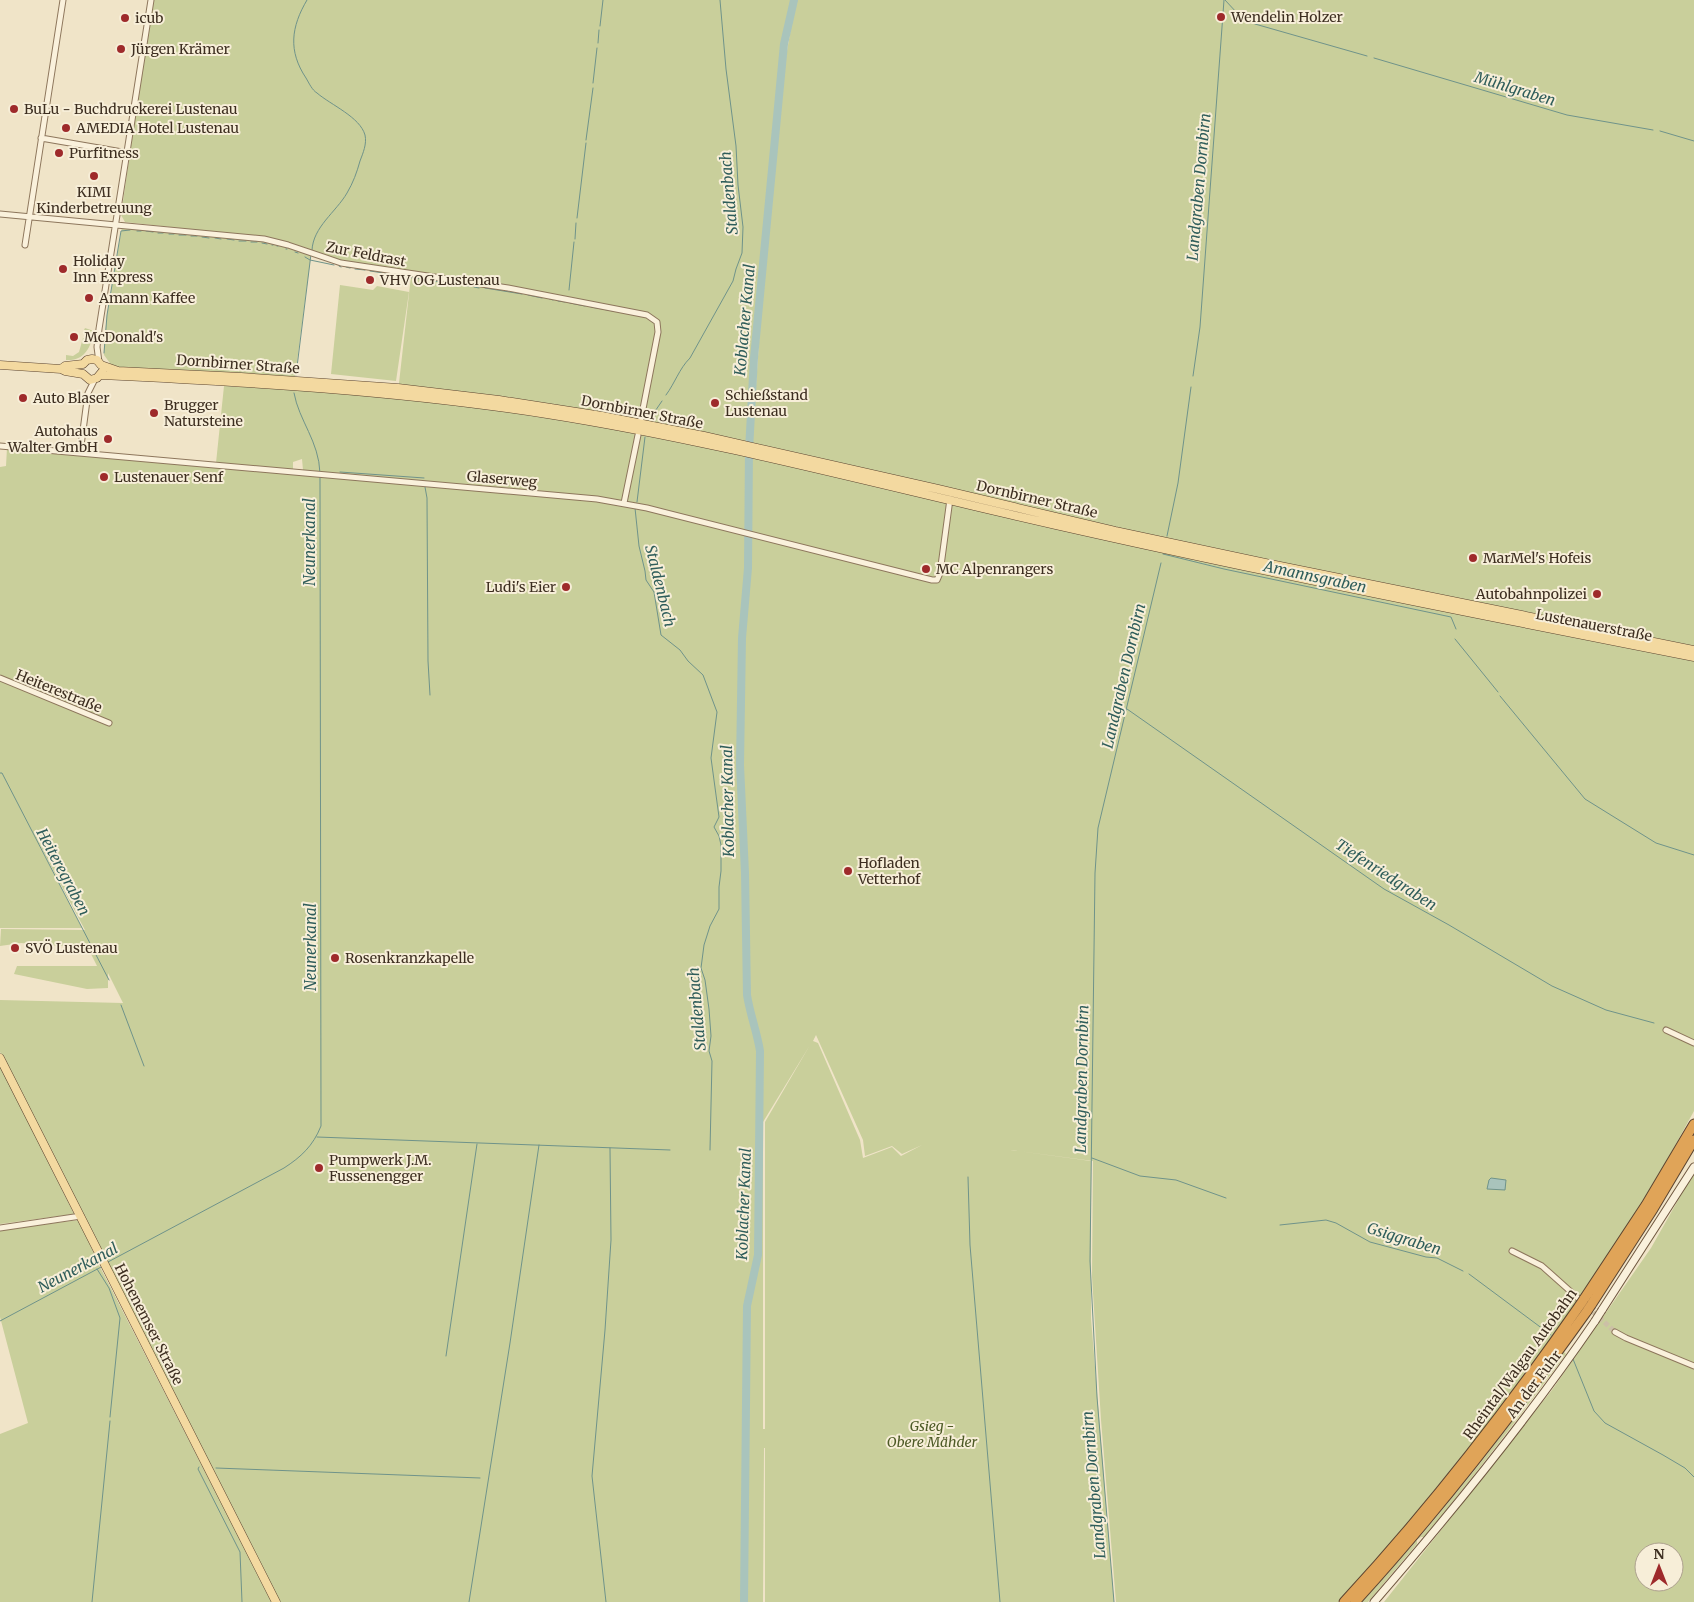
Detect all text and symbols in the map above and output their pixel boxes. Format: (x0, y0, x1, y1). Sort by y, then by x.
place label: Wendelin Holzer (1230, 8, 1343, 26)
place label: icub (135, 9, 163, 27)
marker: Wendelin Holzer (1215, 11, 1227, 23)
marker: icub (119, 12, 131, 24)
place label: Jürgen Krämer (130, 40, 230, 58)
marker: Jürgen Krämer (115, 43, 127, 55)
water label: Mühlgraben (1471, 67, 1558, 110)
place label: BuLu - Buchdruckerei Lustenau (24, 100, 238, 118)
marker: BuLu - Buchdruckerei Lustenau (8, 103, 20, 115)
water label: Landgraben Dornbirn (1183, 112, 1214, 262)
place label: AMEDIA Hotel Lustenau (75, 119, 239, 137)
marker: AMEDIA Hotel Lustenau (60, 122, 72, 134)
place label: Purfitness (69, 144, 139, 162)
marker: Purfitness (53, 147, 65, 159)
water label: Staldenbach (715, 150, 742, 236)
marker: KIMI Kinderbetreuung (88, 170, 100, 182)
place label: KIMI Kinderbetreuung (36, 183, 152, 217)
street label: Zur Feldrast (324, 237, 408, 271)
place label: Holiday Inn Express (73, 252, 153, 286)
marker: Holiday Inn Express (57, 263, 69, 275)
water label: Koblacher Kanal (730, 263, 759, 378)
place label: VHV OG Lustenau (379, 271, 500, 289)
marker: VHV OG Lustenau (364, 274, 376, 286)
place label: Amann Kaffee (98, 289, 195, 307)
marker: Amann Kaffee (83, 292, 95, 304)
place label: McDonald's (84, 328, 163, 346)
marker: McDonald's (68, 331, 80, 343)
street label: Dornbirner Straße (176, 351, 300, 377)
place label: Schießstand Lustenau (725, 386, 809, 420)
place label: Auto Blaser (32, 389, 110, 407)
street label: Dornbirner Straße (580, 391, 704, 433)
marker: Auto Blaser (17, 392, 29, 404)
place label: Brugger Natursteine (164, 396, 243, 430)
marker: Schießstand Lustenau (709, 397, 721, 409)
marker: Brugger Natursteine (148, 407, 160, 419)
place label: Autohaus Walter GmbH (7, 422, 98, 456)
marker: Autohaus Walter GmbH (102, 433, 114, 445)
street label: Glaserweg (466, 467, 538, 491)
place label: Lustenauer Senf (114, 468, 224, 486)
marker: Lustenauer Senf (98, 471, 110, 483)
street label: Dornbirner Straße (975, 476, 1099, 522)
water label: Neunerkanal (300, 498, 319, 586)
water label: Staldenbach (641, 543, 680, 629)
place label: MarMel's Hofeis (1483, 549, 1592, 567)
marker: MarMel's Hofeis (1467, 552, 1479, 564)
water label: Amannsgraben (1261, 556, 1368, 597)
place label: MC Alpenrangers (936, 560, 1053, 578)
marker: MC Alpenrangers (920, 563, 932, 575)
place label: Ludi's Eier (486, 578, 556, 596)
marker: Ludi's Eier (560, 581, 572, 593)
place label: Autobahnpolizei (1475, 585, 1587, 603)
marker: Autobahnpolizei (1591, 588, 1603, 600)
water label: Landgraben Dornbirn (1098, 602, 1149, 750)
street label: Lustenauerstraße (1534, 605, 1654, 645)
street label: Heiterestraße (13, 666, 105, 716)
water label: Koblacher Kanal (717, 745, 738, 858)
water label: Heiteregraben (32, 824, 94, 919)
water label: Tiefenriedgraben (1332, 835, 1440, 914)
place label: Hofladen Vetterhof (857, 854, 921, 888)
marker: Hofladen Vetterhof (842, 865, 854, 877)
water label: Neunerkanal (301, 903, 320, 991)
place label: SVÖ Lustenau (25, 939, 118, 957)
marker: SVÖ Lustenau (9, 942, 21, 954)
place label: Rosenkranzkapelle (345, 949, 474, 967)
marker: Rosenkranzkapelle (329, 952, 341, 964)
water label: Staldenbach (683, 966, 710, 1052)
water label: Landgraben Dornbirn (1071, 1005, 1092, 1153)
water label: Koblacher Kanal (732, 1148, 755, 1261)
place label: Pumpwerk J.M. Fussenengger (329, 1151, 431, 1185)
marker: Pumpwerk J.M. Fussenengger (313, 1162, 325, 1174)
water label: Gsiggraben (1365, 1218, 1443, 1259)
water label: Neunerkanal (34, 1239, 121, 1297)
street label: Hohenemser Straße (111, 1260, 187, 1388)
street label: Rheintal/Walgau Autobahn (1459, 1285, 1581, 1443)
street label: An der Fuhr (1502, 1346, 1565, 1422)
water label: Landgraben Dornbirn (1078, 1410, 1109, 1560)
park label: Gsieg - Obere Mähder (887, 1417, 978, 1451)
north arrow (1634, 1542, 1684, 1592)
text: N (1653, 1545, 1665, 1563)

